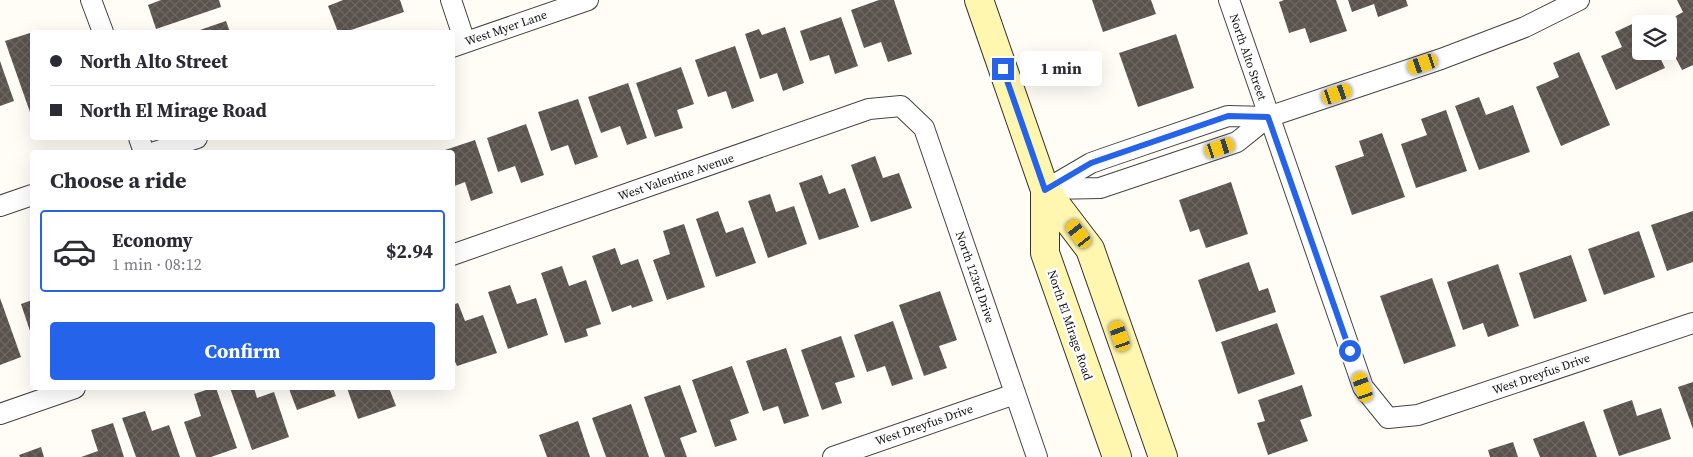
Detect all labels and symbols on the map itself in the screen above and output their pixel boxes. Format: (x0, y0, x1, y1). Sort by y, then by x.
street label: West Myer Lane (463, 6, 549, 50)
street label: North Alto Street (1226, 12, 1270, 102)
callout: 1 min (1020, 52, 1103, 86)
car (1406, 52, 1439, 76)
route end (992, 58, 1014, 80)
car (1320, 82, 1353, 106)
car (1203, 136, 1236, 160)
street label: West Valentine Avenue (616, 150, 736, 204)
car (1063, 218, 1094, 250)
street label: North 123rd Drive (952, 229, 998, 325)
street label: North El Mirage Road (1044, 268, 1096, 382)
car (1108, 319, 1131, 353)
route start (1339, 340, 1361, 362)
street label: West Dreyfus Drive (1490, 350, 1592, 398)
car (1351, 370, 1374, 404)
street label: West Dreyfus Drive (873, 401, 975, 449)

